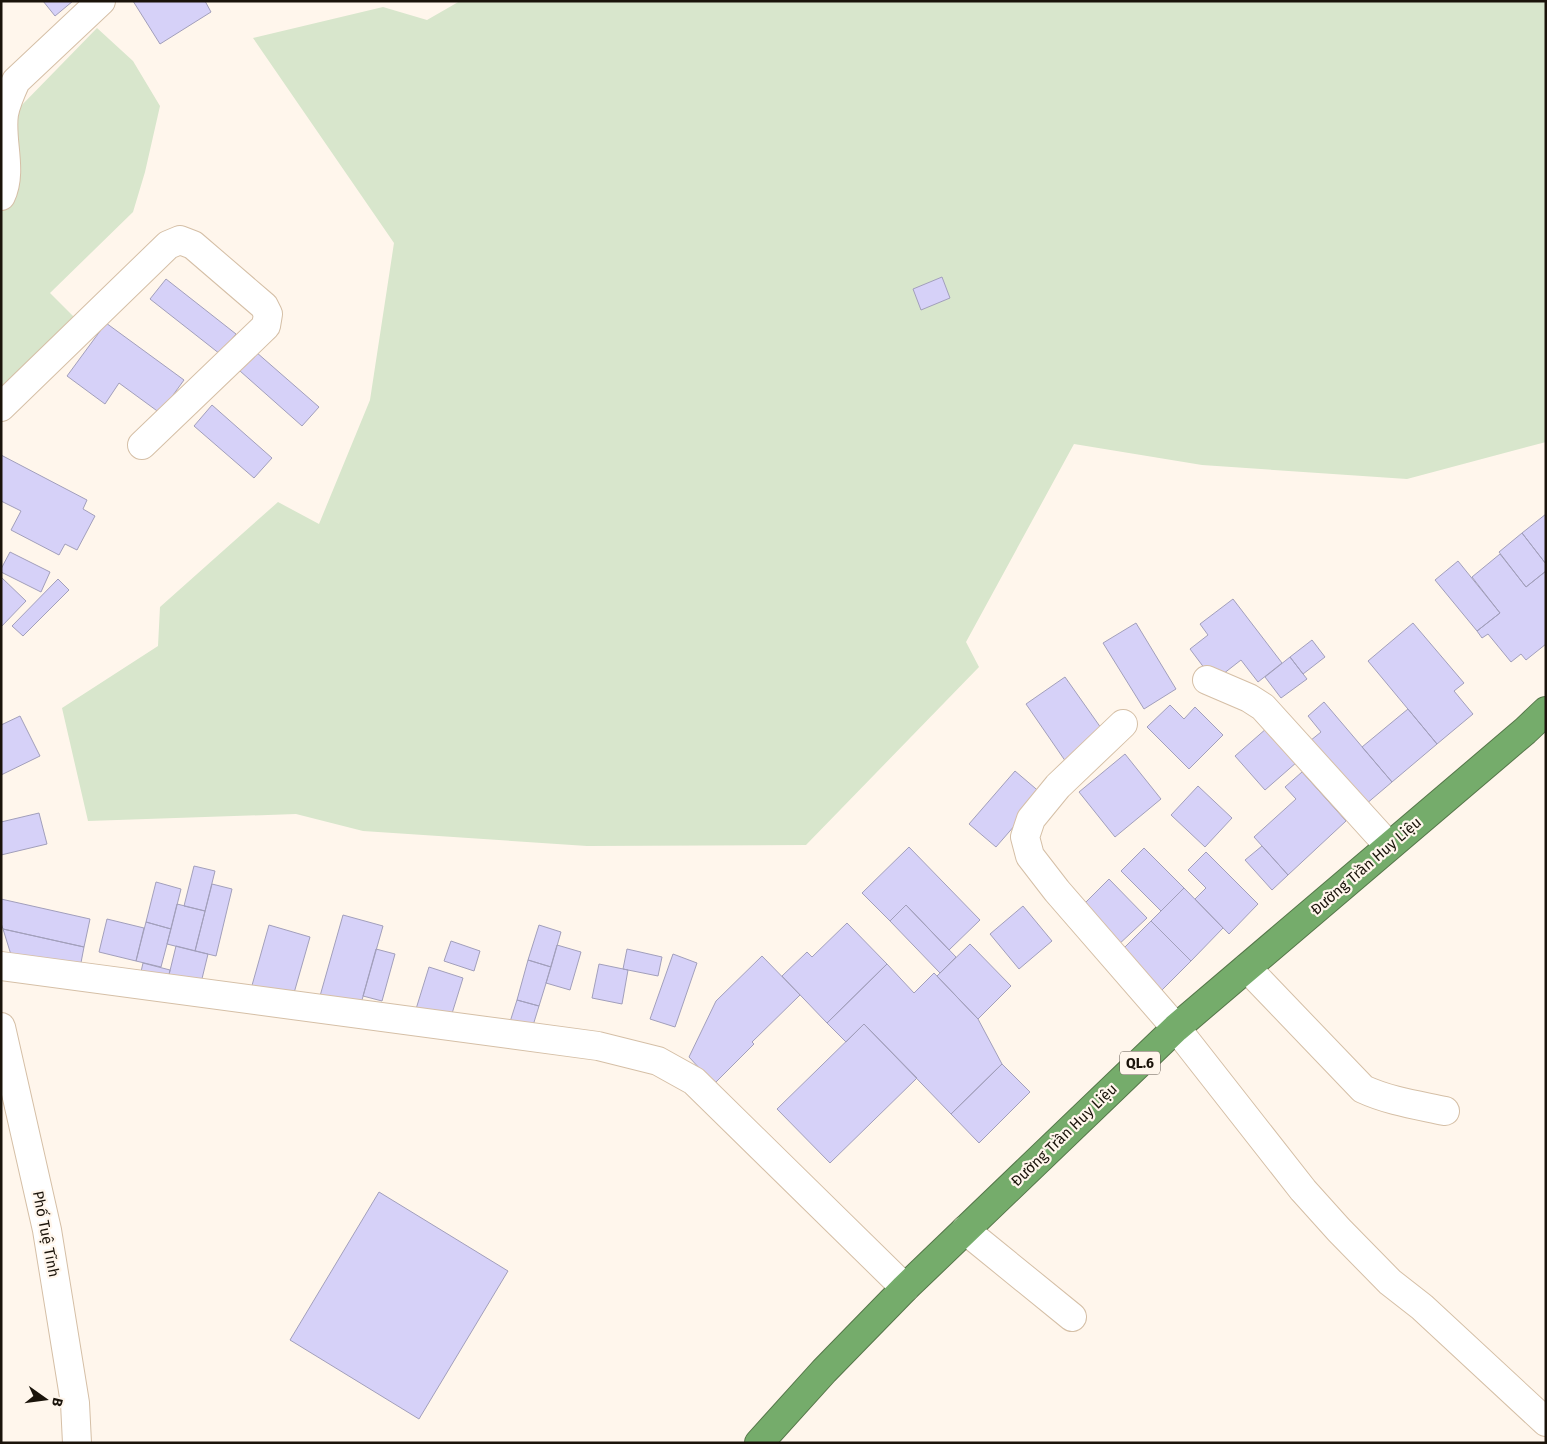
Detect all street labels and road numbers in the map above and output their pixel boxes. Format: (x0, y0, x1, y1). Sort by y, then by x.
street label: Đường Trần Huy Liệu (1307, 813, 1425, 919)
road number: QL.6 (1120, 1052, 1160, 1074)
street label: Đường Trần Huy Liệu (1007, 1080, 1121, 1190)
street label: Phố Tuệ Tĩnh (29, 1189, 63, 1279)

